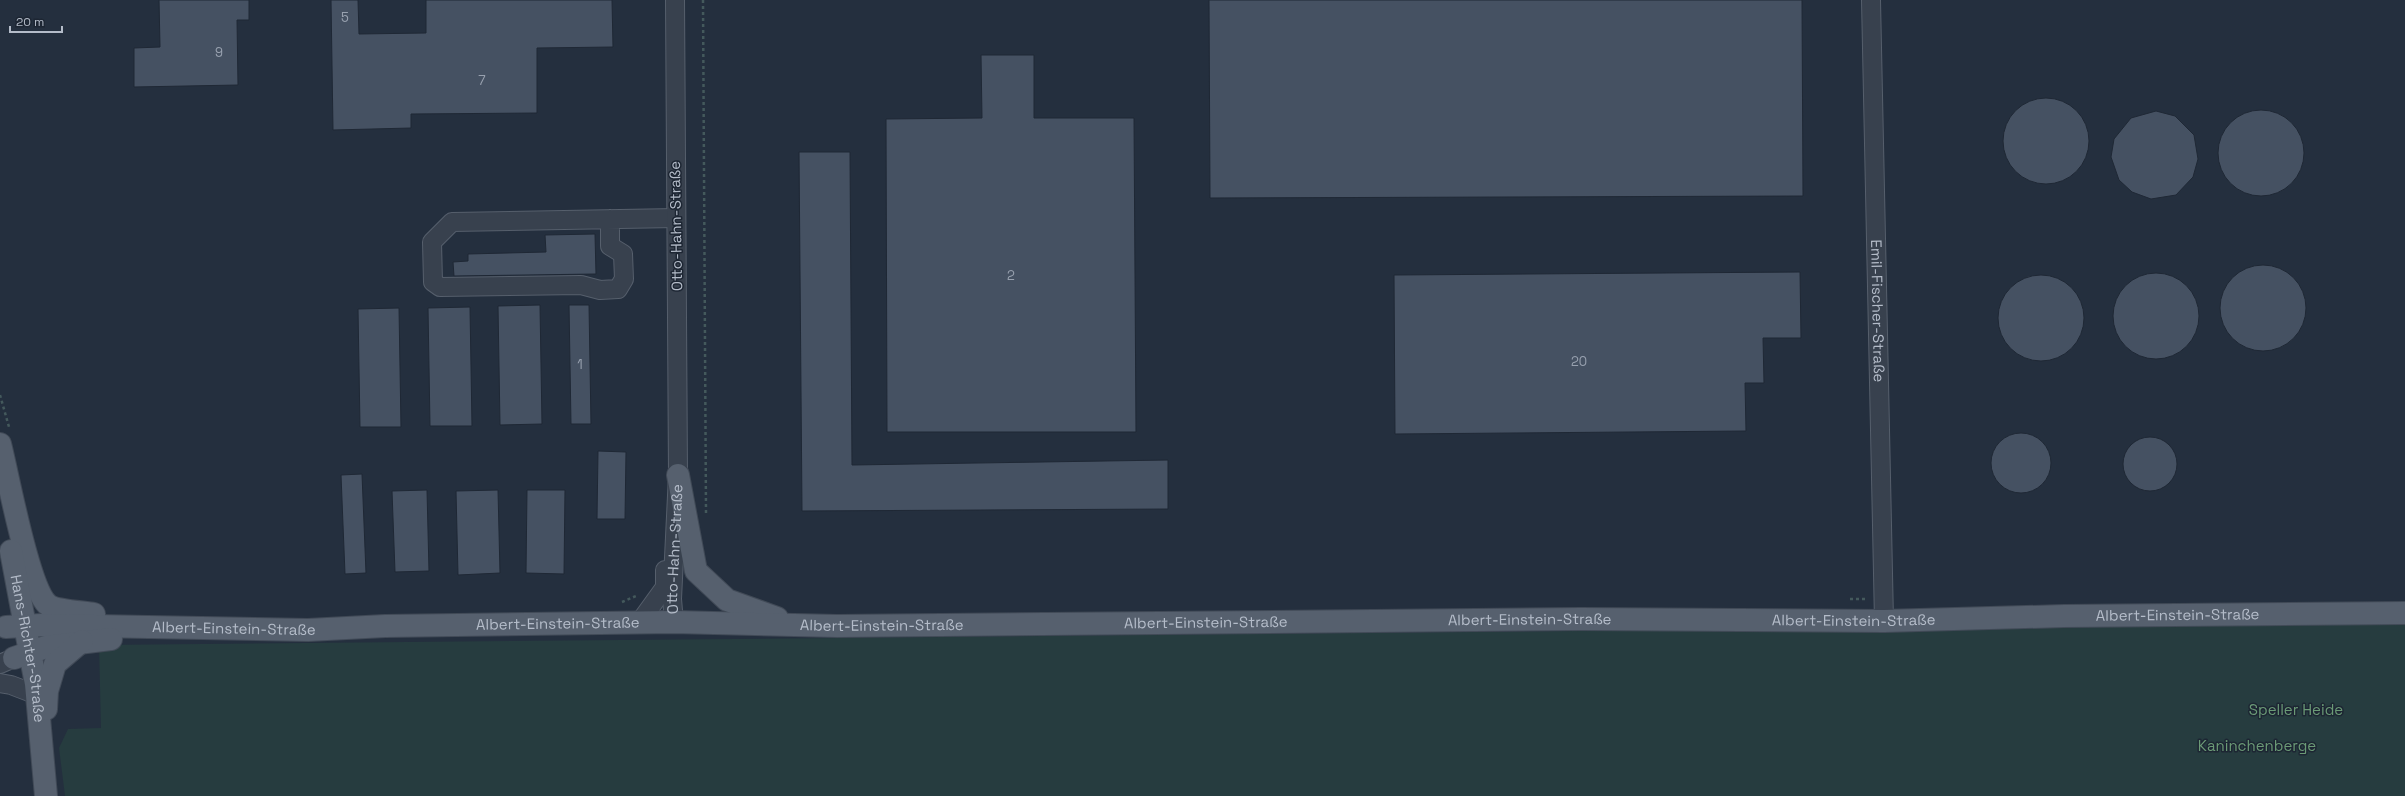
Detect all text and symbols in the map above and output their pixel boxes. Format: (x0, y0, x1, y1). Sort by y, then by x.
scale bar (10, 8, 62, 34)
house number: 5 (341, 9, 349, 26)
text: 20 m (16, 14, 44, 30)
house number: 9 (215, 44, 223, 61)
house number: 7 (478, 72, 486, 89)
street label: Otto-Hahn-Straße (665, 161, 686, 291)
street label: Emil-Fischer-Straße (1867, 239, 1889, 383)
house number: 2 (1007, 267, 1015, 284)
house number: 20 (1571, 353, 1587, 370)
house number: 1 (577, 356, 583, 373)
street label: Otto-Hahn-Straße (662, 484, 687, 615)
street label: Hans-Richter-Straße (7, 573, 49, 723)
street label: Albert-Einstein-Straße (2096, 604, 2260, 625)
street label: Albert-Einstein-Straße (1448, 609, 1612, 629)
street label: Albert-Einstein-Straße (1772, 610, 1936, 630)
street label: Albert-Einstein-Straße (476, 612, 640, 634)
street label: Albert-Einstein-Straße (1124, 612, 1288, 632)
street label: Albert-Einstein-Straße (800, 615, 964, 635)
street label: Albert-Einstein-Straße (152, 617, 316, 639)
park label: Speller Heide (2249, 700, 2343, 719)
park label: Kaninchenberge (2198, 736, 2316, 755)

